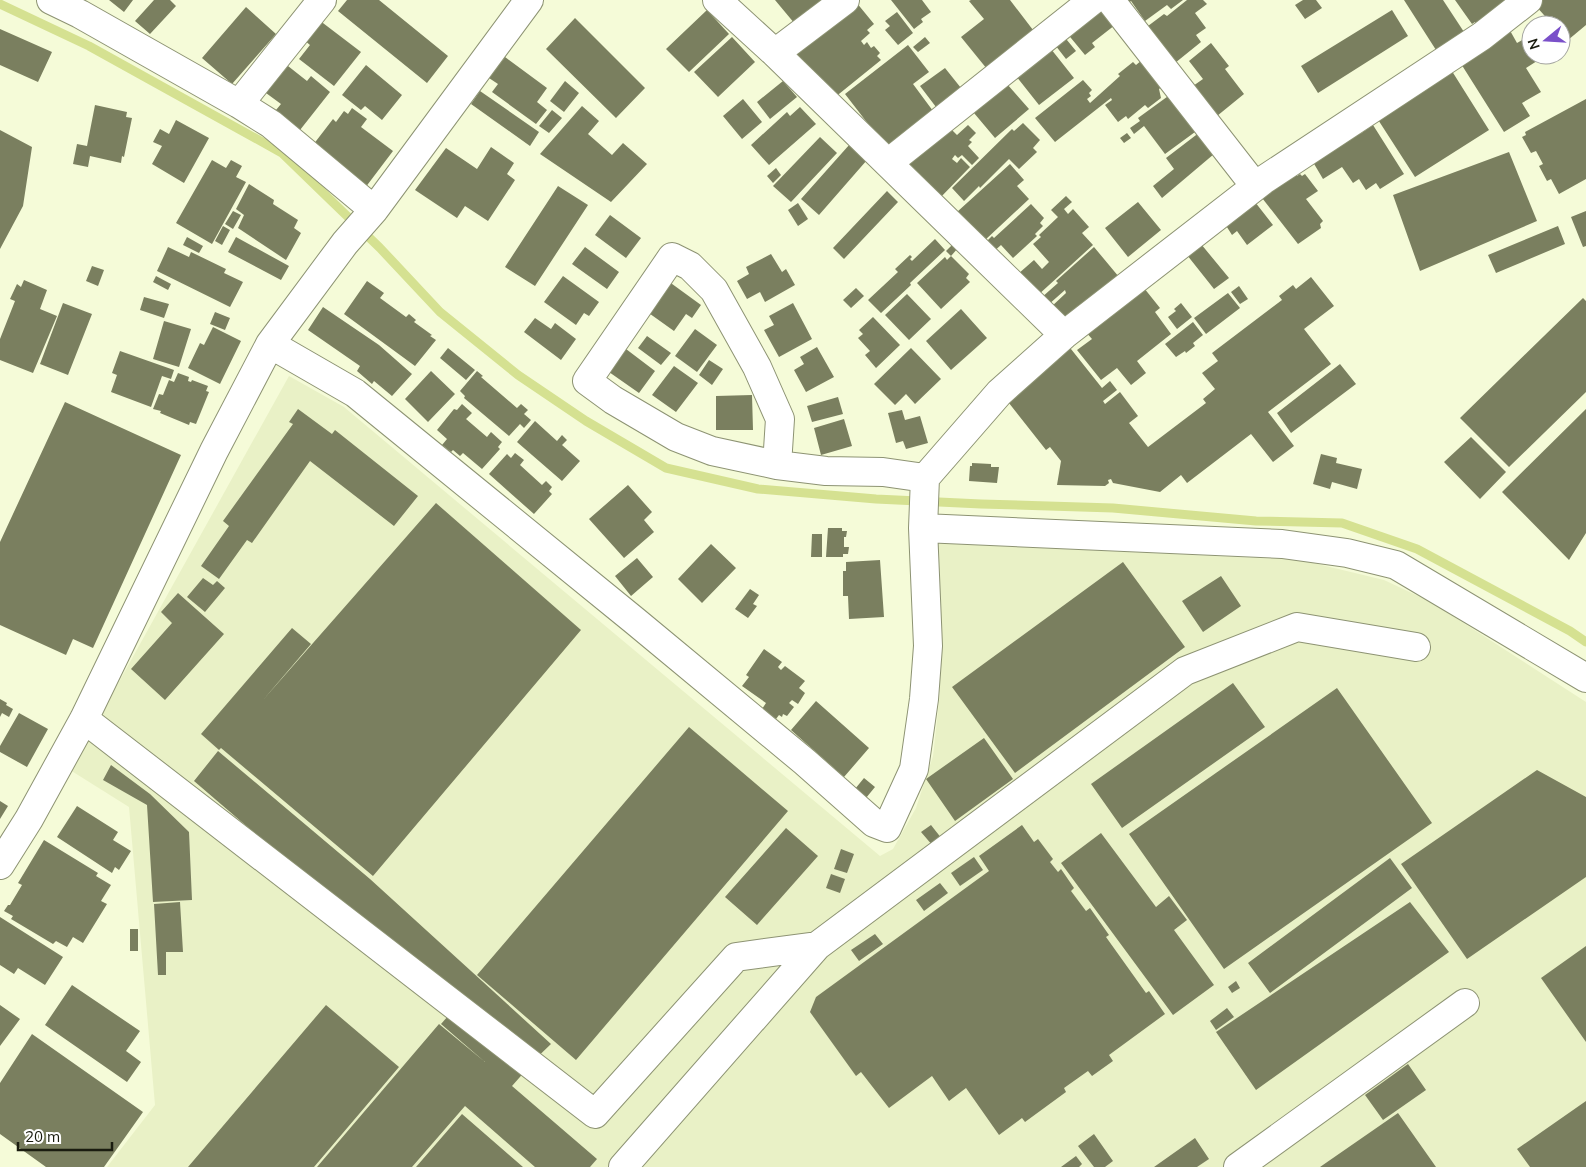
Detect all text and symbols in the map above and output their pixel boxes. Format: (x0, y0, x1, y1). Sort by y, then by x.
north arrow (1521, 15, 1571, 65)
text: N (1523, 36, 1544, 52)
scale bar (18, 1120, 111, 1152)
text: 20 m (25, 1127, 60, 1146)

